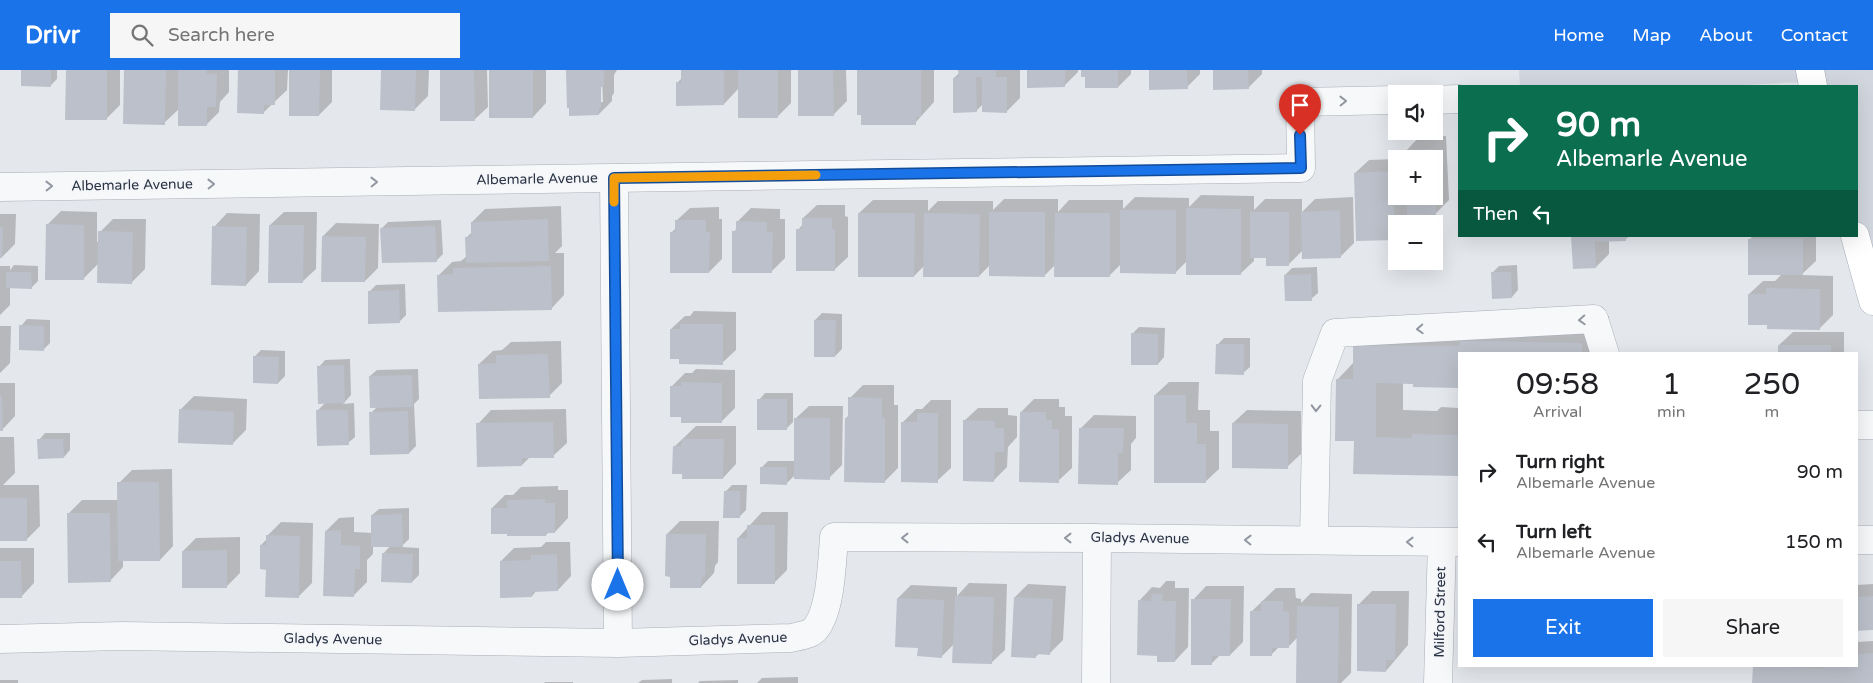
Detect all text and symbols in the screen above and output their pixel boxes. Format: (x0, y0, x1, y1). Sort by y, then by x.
search box (110, 13, 460, 58)
text: Drivr (25, 21, 80, 50)
icon: search (128, 21, 156, 49)
text: Search here (168, 24, 275, 46)
text: Home (1553, 24, 1604, 46)
text: Map (1632, 24, 1671, 46)
text: About (1699, 24, 1753, 46)
text: Contact (1781, 24, 1848, 46)
pin (1279, 84, 1321, 135)
map controls (1388, 85, 1443, 270)
button: sound (1388, 85, 1443, 140)
icon: arrive (1286, 91, 1314, 119)
one-way arrow (1340, 96, 1348, 106)
text: 90 m (1556, 104, 1641, 146)
icon: right (1473, 105, 1538, 170)
text: Albemarle Avenue (1556, 146, 1747, 172)
button: + (1388, 150, 1443, 205)
street label: Albemarle Avenue (476, 169, 598, 189)
street label: Albemarle Avenue (71, 175, 193, 195)
one-way arrow (370, 177, 378, 187)
one-way arrow (208, 179, 215, 189)
one-way arrow (45, 181, 53, 192)
icon: left (1528, 200, 1556, 228)
text: Then (1473, 203, 1518, 225)
button: − (1388, 215, 1443, 270)
one-way arrow (1578, 314, 1586, 325)
one-way arrow (1415, 323, 1423, 334)
text: 09:58 (1516, 366, 1599, 403)
text: 1 (1662, 366, 1681, 403)
text: 250 (1744, 366, 1800, 403)
text: Arrival (1533, 402, 1582, 422)
text: min (1657, 402, 1686, 422)
text: m (1764, 402, 1779, 422)
one-way arrow (1311, 404, 1322, 412)
text: Turn right (1516, 451, 1604, 473)
icon: right (1473, 458, 1501, 486)
text: 90 m (1797, 461, 1843, 483)
text: Albemarle Avenue (1516, 473, 1655, 493)
text: Turn left (1516, 521, 1592, 543)
icon: left (1473, 528, 1501, 556)
street label: Gladys Avenue (1090, 529, 1190, 547)
text: 150 m (1785, 531, 1843, 553)
one-way arrow (901, 533, 908, 543)
one-way arrow (1063, 533, 1071, 543)
one-way arrow (1243, 535, 1251, 545)
one-way arrow (1406, 536, 1414, 547)
text: Albemarle Avenue (1516, 543, 1655, 563)
position arrow (591, 558, 643, 610)
street label: Milford Street (1431, 565, 1449, 658)
button: Exit (1473, 599, 1653, 657)
button: Share (1663, 599, 1843, 657)
street label: Gladys Avenue (688, 629, 788, 649)
street label: Gladys Avenue (283, 630, 383, 648)

